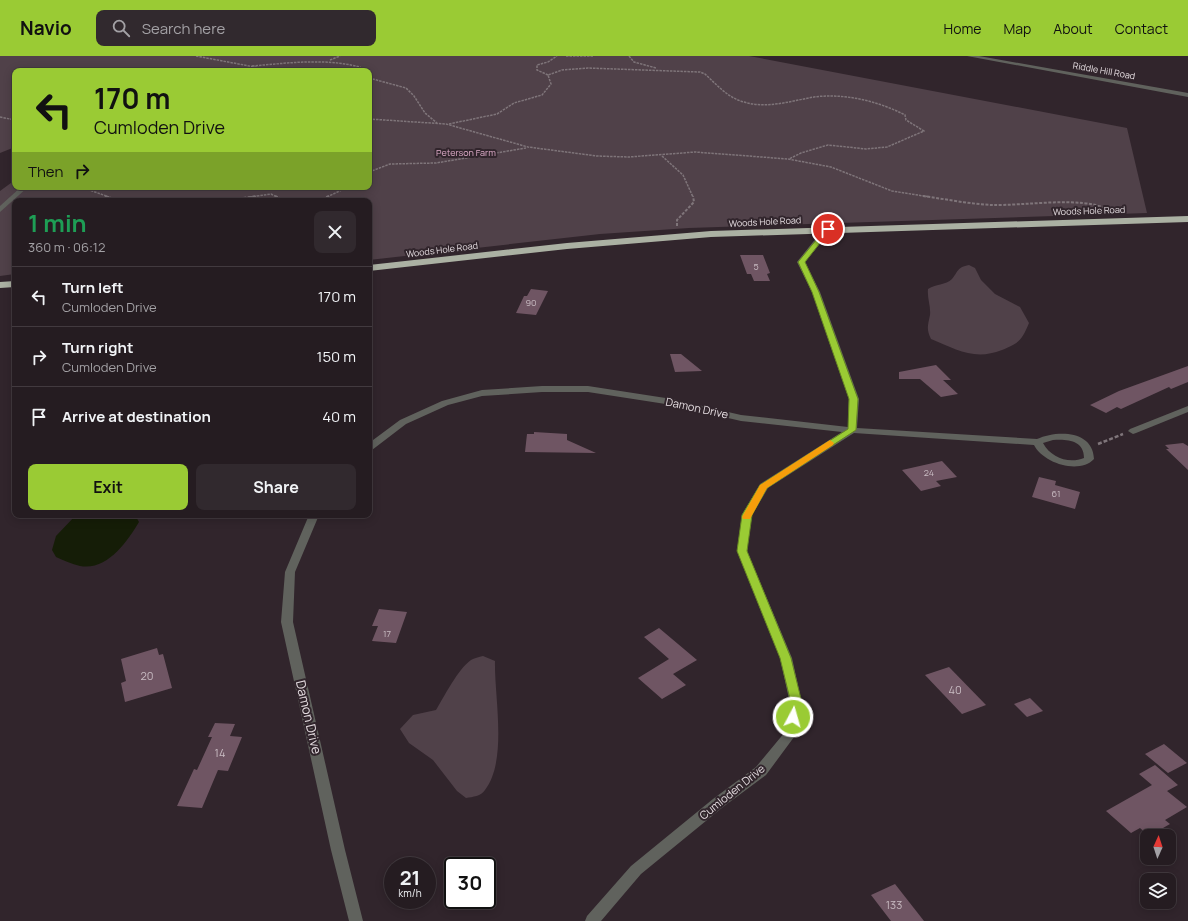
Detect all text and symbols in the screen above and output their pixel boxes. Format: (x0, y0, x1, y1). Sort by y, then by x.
search box (96, 10, 376, 46)
text: Navio (20, 15, 72, 41)
icon: search (110, 17, 132, 39)
text: Search here (142, 18, 225, 39)
text: Home (944, 19, 981, 38)
text: Map (1003, 19, 1031, 38)
text: About (1053, 19, 1093, 38)
text: Contact (1115, 19, 1168, 38)
street label: Riddle Hill Road (1072, 59, 1136, 82)
text: 170 m (94, 79, 170, 117)
icon: left (28, 84, 80, 136)
text: Cumloden Drive (94, 115, 225, 139)
park label: Peterson Farm (436, 146, 496, 159)
icon: right (71, 160, 93, 182)
text: Then (28, 161, 63, 182)
street label: Woods Hole Road (1053, 203, 1125, 218)
text: 1 min (28, 206, 87, 239)
button: close (314, 211, 356, 253)
pin (811, 212, 845, 246)
street label: Woods Hole Road (729, 213, 801, 230)
icon: arrive (817, 218, 839, 240)
text: 360 m · 06:12 (28, 238, 105, 256)
street label: Woods Hole Road (405, 239, 479, 260)
house number: 5 (753, 260, 759, 273)
text: Turn left (62, 277, 124, 298)
icon: left (28, 286, 50, 308)
text: 170 m (318, 286, 356, 307)
house number: 90 (525, 296, 537, 309)
text: Cumloden Drive (62, 298, 157, 316)
text: Turn right (62, 337, 133, 358)
icon: right (28, 346, 50, 368)
text: 150 m (317, 346, 356, 367)
text: Cumloden Drive (62, 358, 157, 376)
street label: Damon Drive (664, 394, 730, 422)
icon: arrive (28, 406, 50, 428)
text: Arrive at destination (62, 406, 211, 427)
text: 40 m (322, 406, 356, 427)
button: Exit (28, 464, 188, 510)
button: Share (196, 464, 356, 510)
house number: 24 (924, 466, 934, 479)
house number: 61 (1052, 487, 1060, 500)
house number: 17 (383, 627, 391, 640)
house number: 20 (141, 668, 153, 683)
street label: Damon Drive (292, 678, 326, 756)
house number: 40 (948, 682, 962, 697)
position arrow (772, 696, 814, 738)
house number: 14 (215, 745, 225, 760)
street label: Cumloden Drive (696, 760, 768, 823)
north arrow (1140, 829, 1176, 865)
map controls (1140, 829, 1176, 909)
speed limit sign: 30 (444, 857, 496, 909)
text: 21 (400, 864, 420, 891)
button: layers (1140, 873, 1176, 909)
text: km/h (398, 886, 422, 900)
house number: 133 (886, 897, 902, 912)

